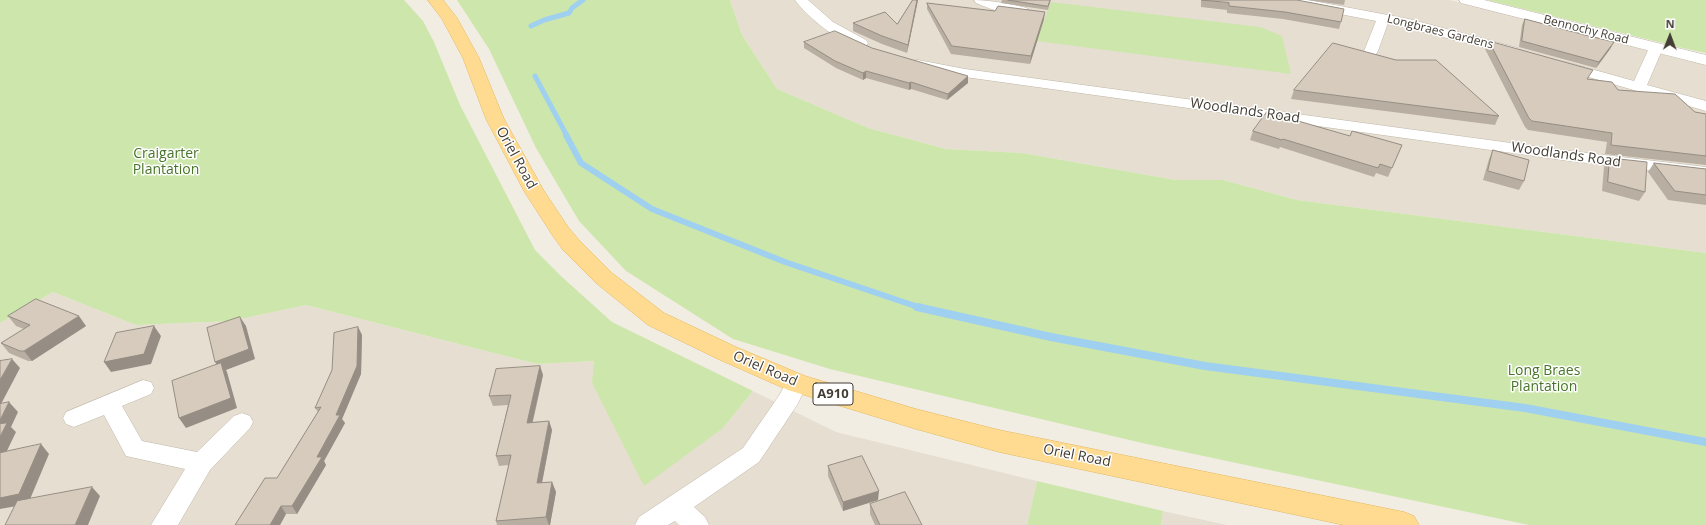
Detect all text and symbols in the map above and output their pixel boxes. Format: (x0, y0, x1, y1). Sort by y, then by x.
street label: Longbraes Gardens (1385, 12, 1495, 52)
street label: Bennochy Road (1542, 12, 1630, 48)
north arrow (1650, 16, 1690, 56)
text: N (1666, 16, 1675, 31)
street label: Woodlands Road (1189, 95, 1301, 127)
street label: Oriel Road (492, 124, 540, 192)
street label: Woodlands Road (1510, 139, 1622, 171)
park label: Craigarter Plantation (133, 146, 199, 178)
street label: Oriel Road (730, 348, 800, 390)
park label: Long Braes Plantation (1508, 363, 1580, 396)
road number: A910 (813, 383, 853, 405)
street label: Oriel Road (1042, 441, 1112, 471)

